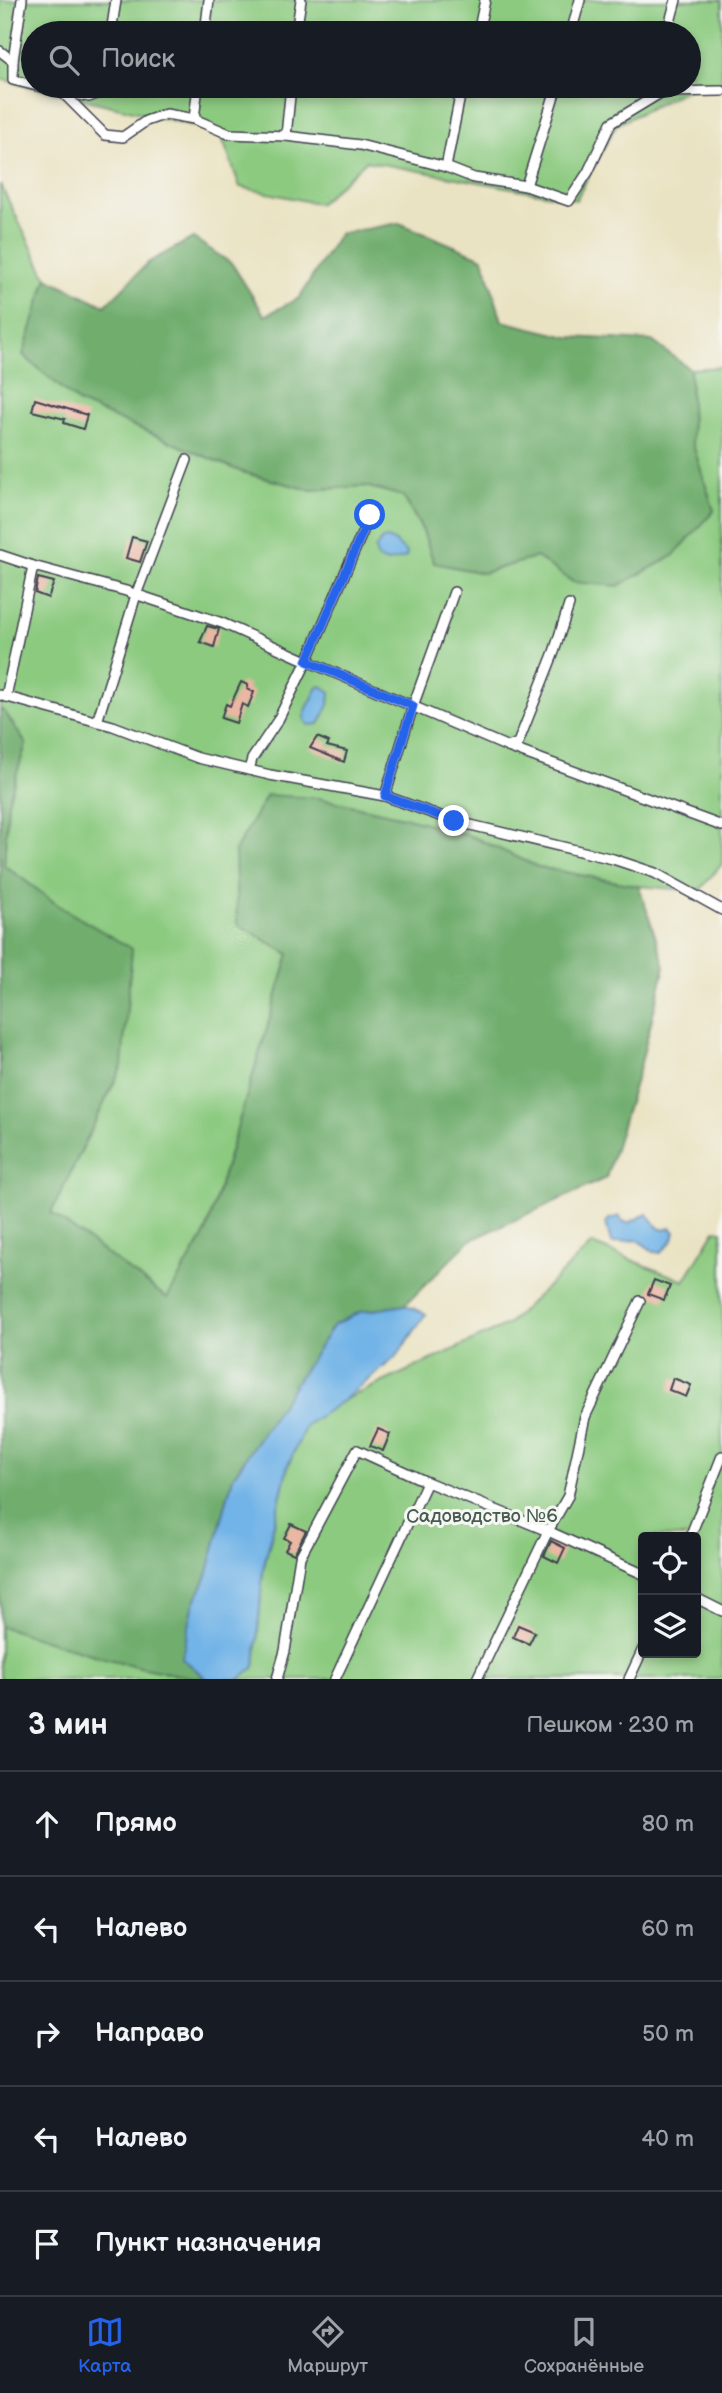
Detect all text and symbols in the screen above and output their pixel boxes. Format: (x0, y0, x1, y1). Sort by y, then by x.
search box (21, 21, 701, 98)
icon: search (45, 41, 83, 79)
text: Поиск (101, 44, 175, 75)
route start (354, 499, 385, 530)
route end (438, 805, 469, 836)
park label: Садоводство №6 (406, 1505, 558, 1528)
map controls (638, 1532, 701, 1658)
button: locate (638, 1532, 701, 1595)
button: layers (638, 1595, 701, 1658)
text: 3 мин (28, 1707, 108, 1743)
text: Пешком · 230 m (526, 1711, 694, 1739)
icon: ahead (28, 1805, 66, 1843)
text: Прямо (95, 1808, 177, 1839)
text: 80 m (642, 1810, 694, 1838)
icon: left (28, 1910, 66, 1948)
text: Налево (95, 1913, 187, 1944)
text: 60 m (641, 1915, 694, 1943)
icon: right (28, 2015, 66, 2053)
text: Направо (95, 2018, 204, 2049)
text: 50 m (642, 2020, 694, 2048)
icon: left (28, 2120, 66, 2158)
text: Налево (95, 2123, 187, 2154)
text: 40 m (641, 2125, 694, 2153)
icon: arrive (28, 2225, 66, 2263)
text: Пункт назначения (95, 2228, 321, 2259)
tab: Карта (78, 2313, 131, 2378)
tab: Маршрут (287, 2313, 368, 2378)
tab: Сохранённые (524, 2313, 644, 2378)

